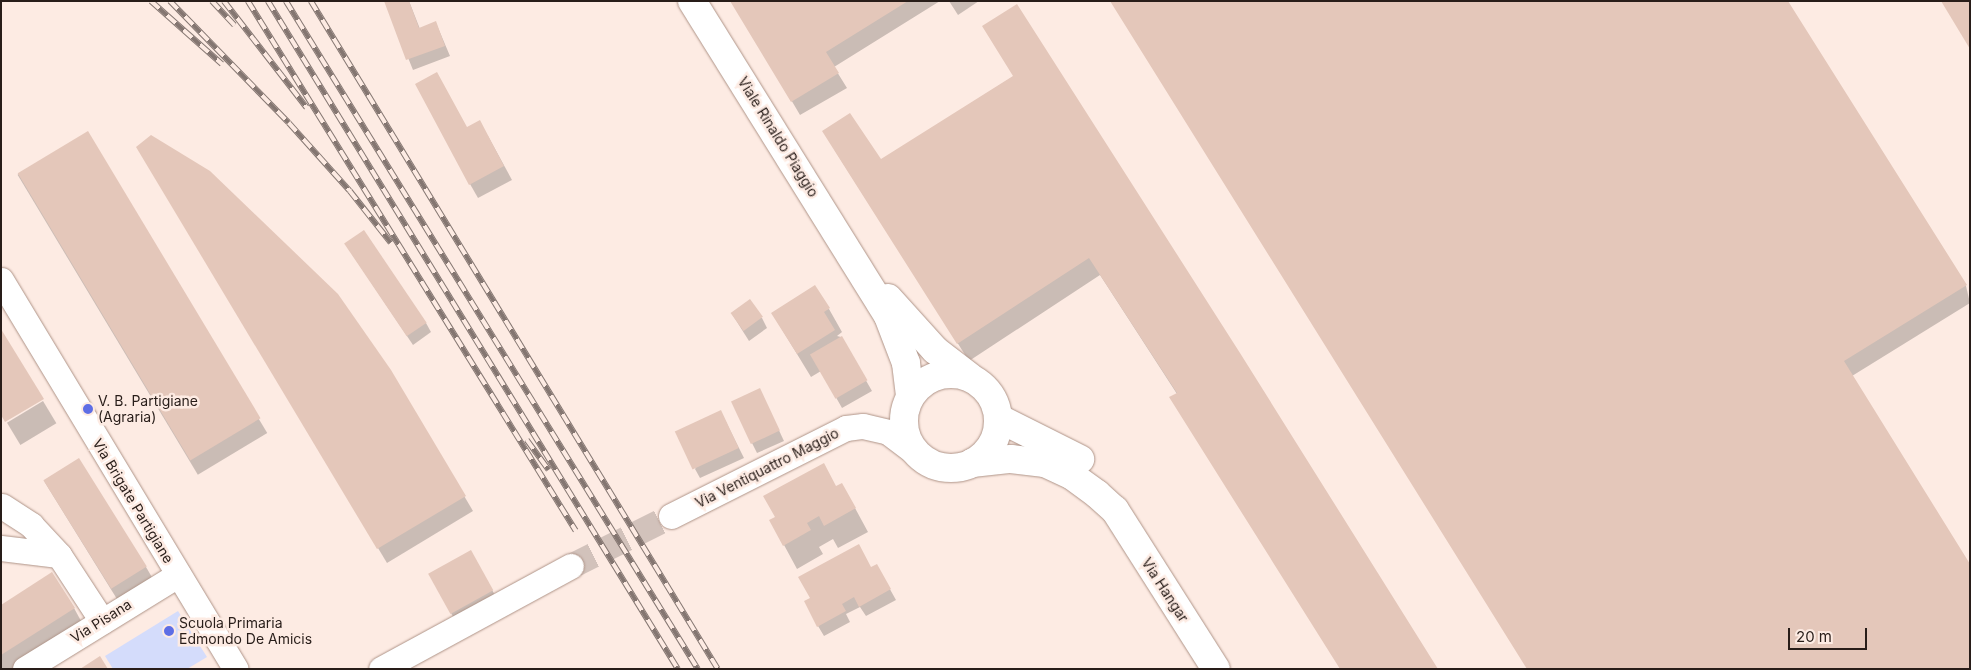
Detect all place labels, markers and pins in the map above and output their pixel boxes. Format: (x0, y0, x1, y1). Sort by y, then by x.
place label: V. B. Partigiane (Agraria) (98, 393, 198, 426)
marker: V. B. Partigiane (Agraria) (82, 403, 94, 415)
place label: Scuola Primaria Edmondo De Amicis (179, 615, 312, 648)
marker: Scuola Primaria Edmondo De Amicis (163, 625, 175, 637)

